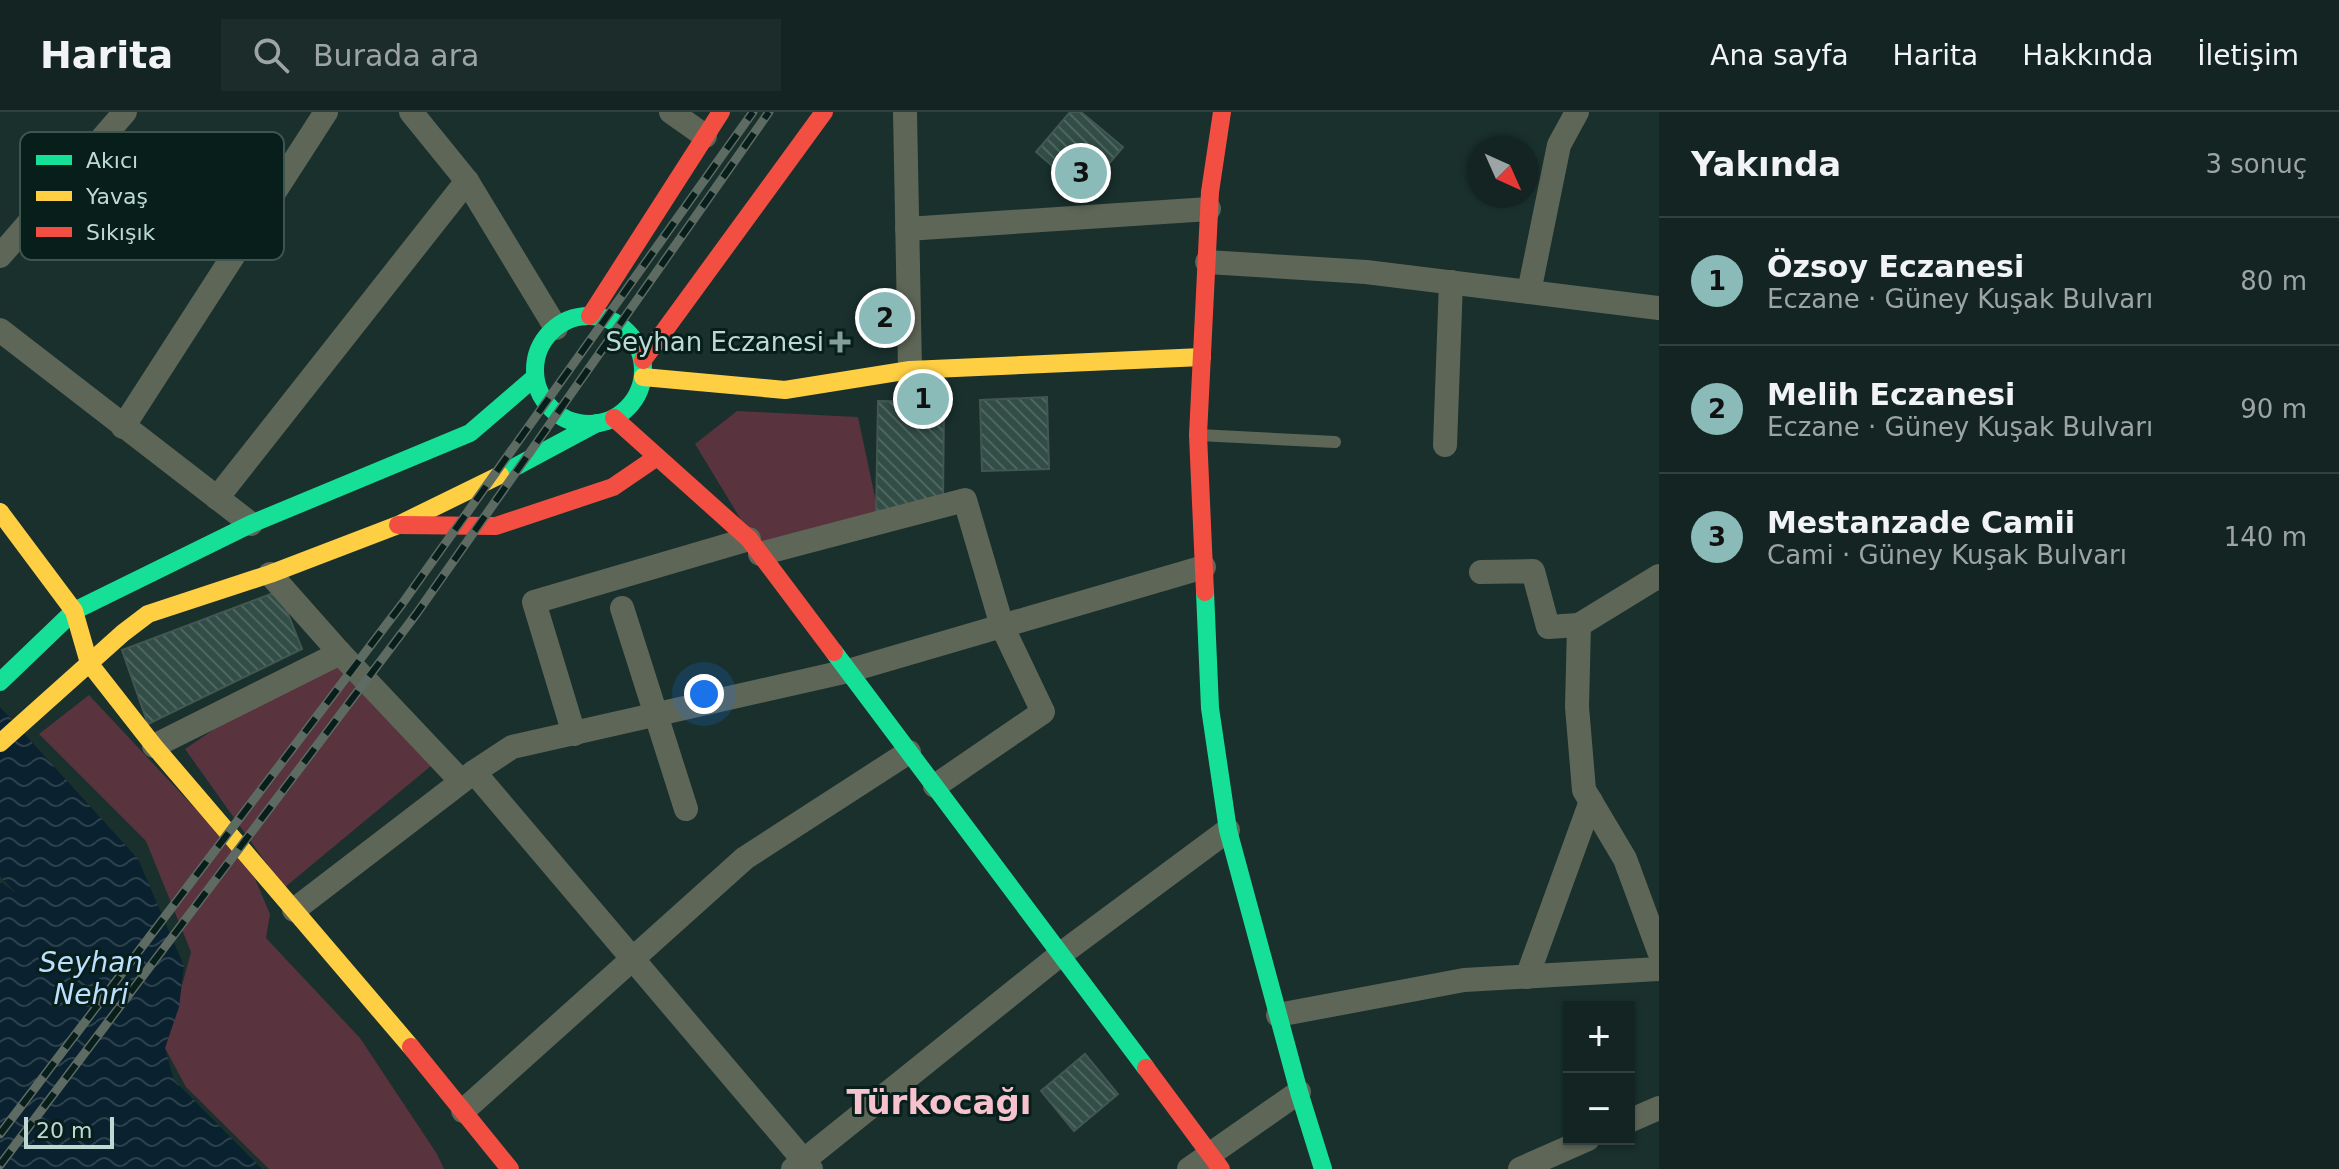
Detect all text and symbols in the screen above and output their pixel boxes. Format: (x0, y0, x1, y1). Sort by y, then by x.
search box (221, 19, 781, 91)
text: Harita (40, 33, 173, 77)
icon: search (249, 33, 293, 77)
text: Burada ara (313, 38, 479, 73)
text: Ana sayfa (1710, 39, 1849, 72)
text: Harita (1893, 39, 1978, 72)
text: Hakkında (2022, 39, 2153, 72)
text: İletişim (2197, 39, 2299, 72)
legend (20, 132, 284, 260)
north arrow (1467, 136, 1539, 208)
pin: 3 (1055, 143, 1107, 203)
text: Yakında (1691, 144, 1841, 184)
text: Akıcı (86, 148, 138, 173)
text: 3 sonuç (2205, 149, 2307, 179)
text: Yavaş (85, 184, 148, 209)
text: Sıkışık (86, 220, 156, 245)
text: Özsoy Eczanesi (1767, 249, 2024, 284)
text: 1 (1708, 266, 1726, 296)
text: 80 m (2240, 266, 2307, 296)
text: Eczane · Güney Kuşak Bulvarı (1767, 284, 2153, 314)
pin: 2 (859, 288, 911, 348)
place label: Seyhan Eczanesi (605, 327, 824, 357)
marker: Seyhan Eczanesi (831, 333, 849, 351)
pin: 1 (897, 369, 949, 429)
text: Melih Eczanesi (1767, 377, 2015, 412)
text: 2 (1708, 394, 1726, 424)
text: 90 m (2240, 394, 2307, 424)
text: Eczane · Güney Kuşak Bulvarı (1767, 412, 2153, 442)
text: Mestanzade Camii (1767, 505, 2075, 540)
text: 3 (1708, 522, 1726, 552)
text: 140 m (2224, 522, 2307, 552)
text: Cami · Güney Kuşak Bulvarı (1767, 540, 2127, 570)
your location (684, 674, 724, 714)
water label: Seyhan Nehri (39, 946, 143, 1011)
map controls (1563, 1001, 1635, 1145)
button: + (1563, 1001, 1635, 1073)
button: − (1563, 1073, 1635, 1145)
district label: Türkocağı (846, 1082, 1032, 1122)
scale bar (24, 1113, 114, 1149)
text: 20 m (36, 1118, 92, 1143)

